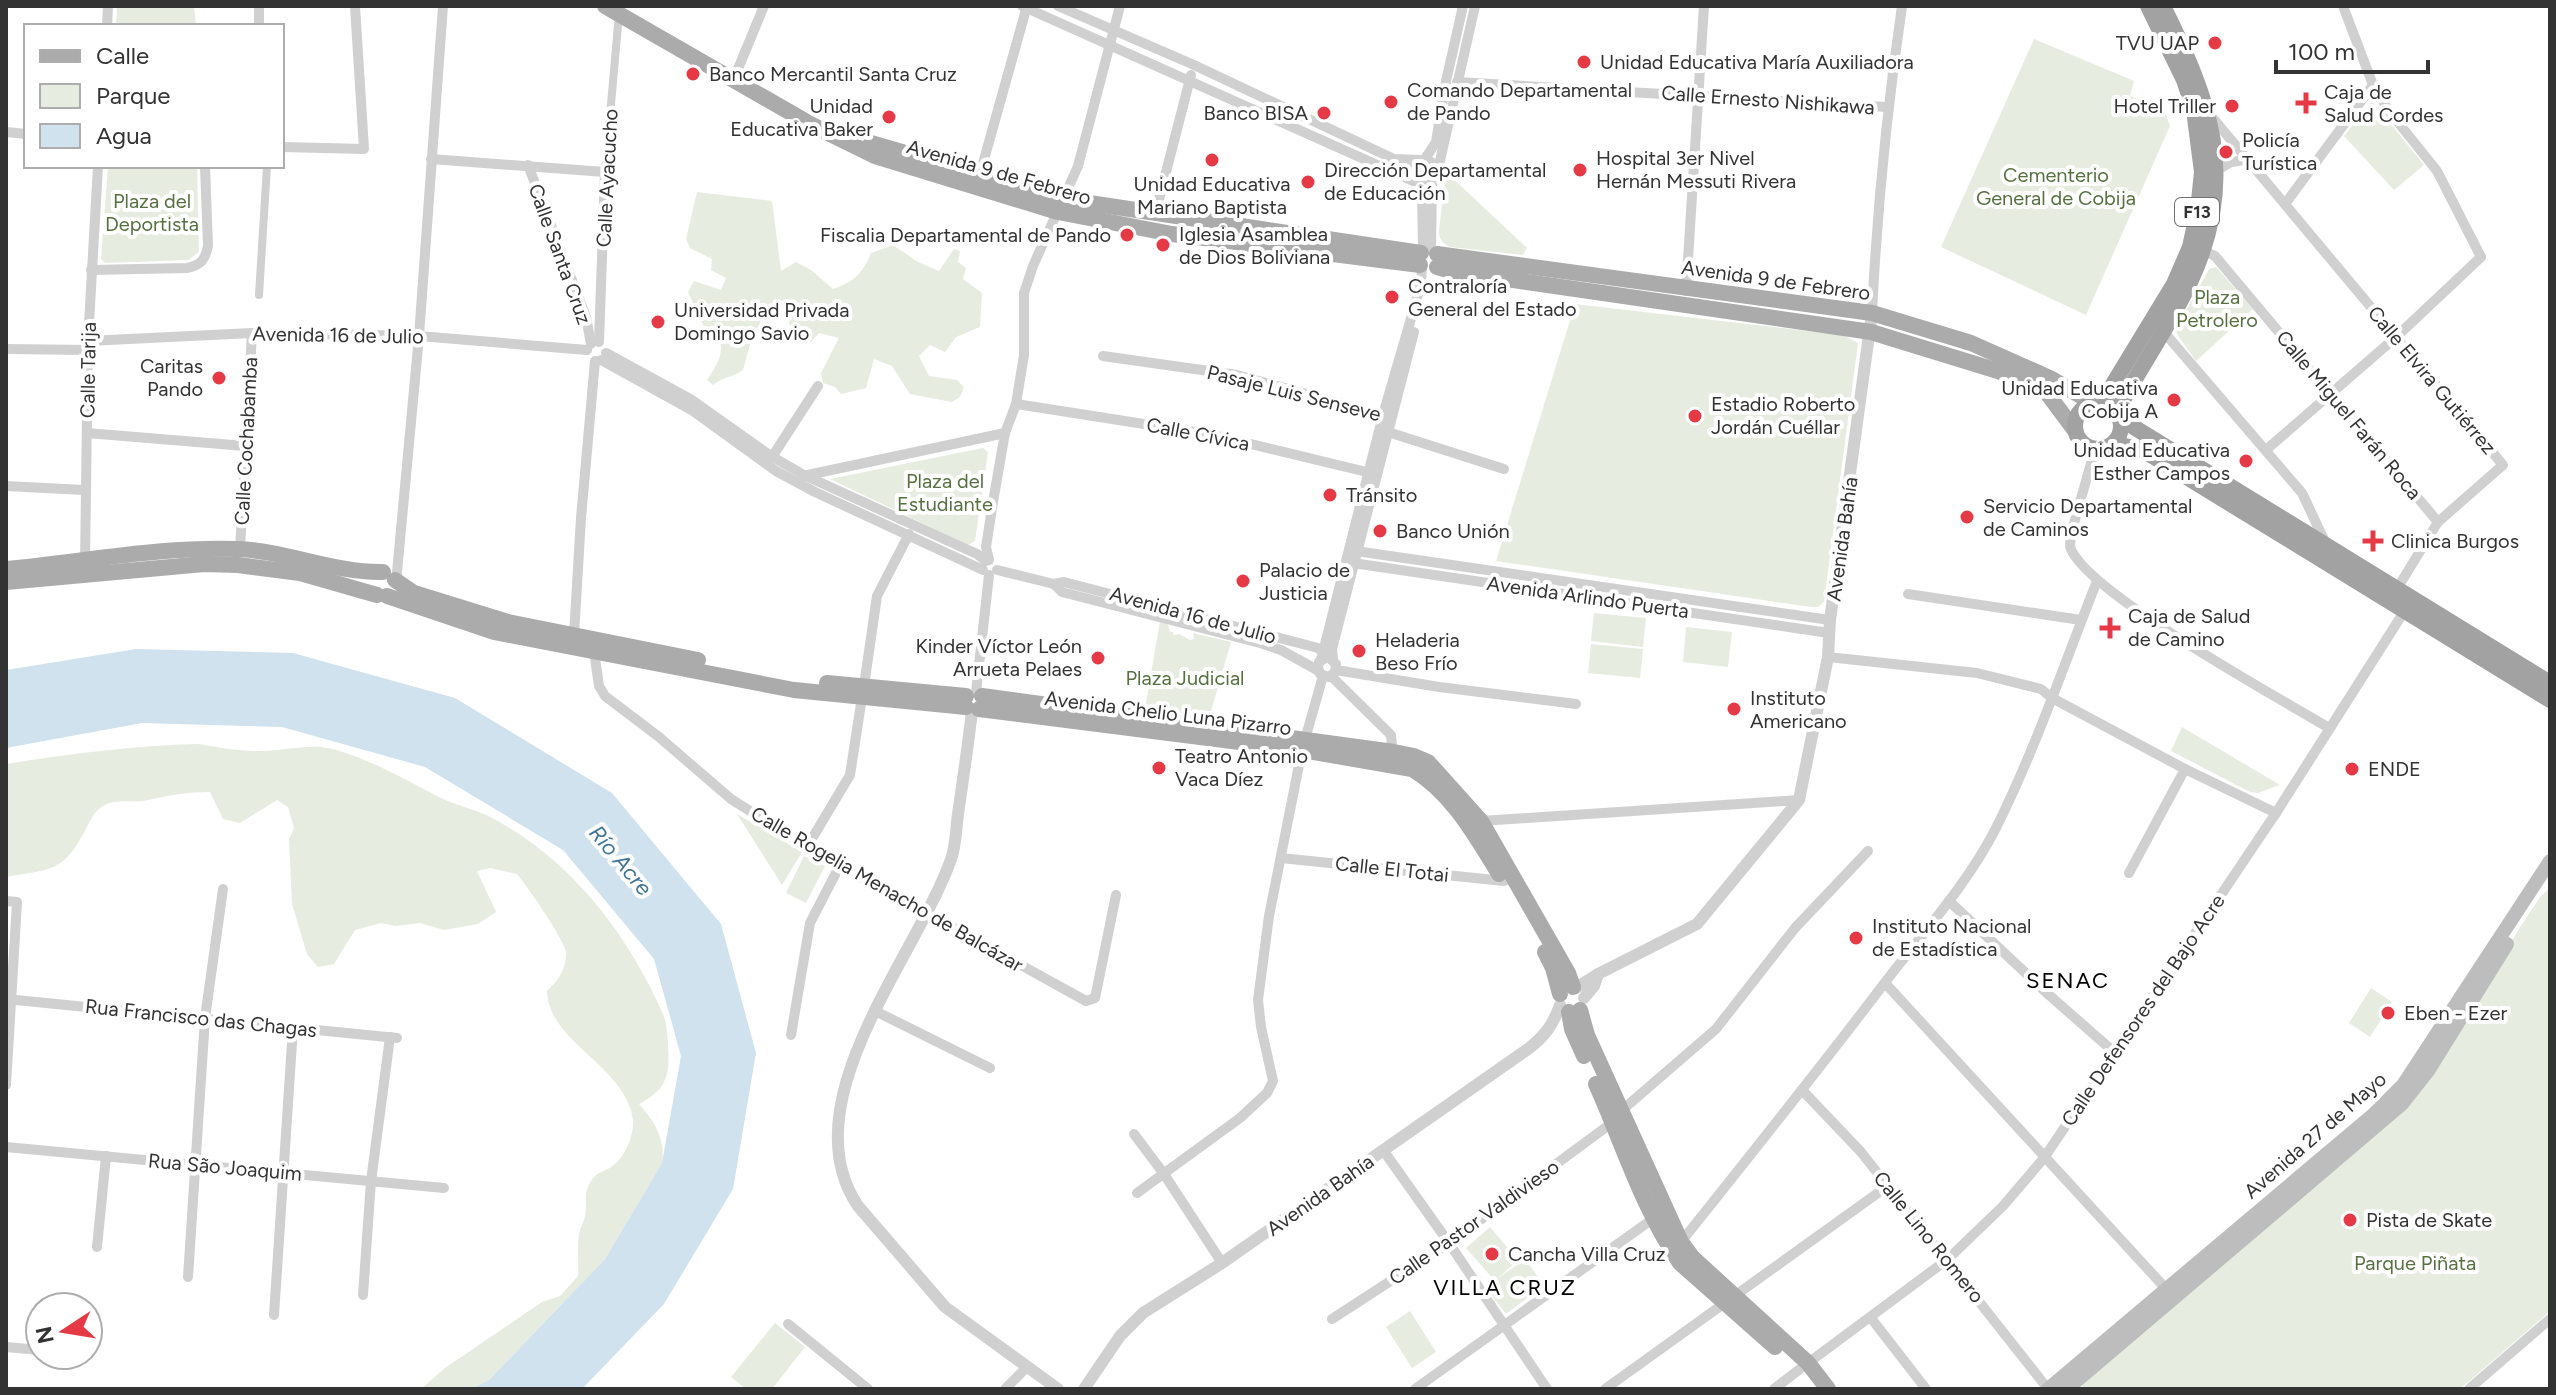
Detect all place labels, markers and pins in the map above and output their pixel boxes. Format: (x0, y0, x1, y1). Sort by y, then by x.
place label: TVU UAP (2116, 31, 2199, 55)
marker: TVU UAP (2206, 34, 2224, 52)
place label: Unidad Educativa María Auxiliadora (1600, 50, 1914, 74)
marker: Unidad Educativa María Auxiliadora (1575, 53, 1593, 71)
place label: Banco Mercantil Santa Cruz (709, 62, 957, 86)
marker: Banco Mercantil Santa Cruz (684, 65, 702, 83)
place label: Comando Departamental de Pando (1407, 78, 1632, 125)
place label: Caja de Salud Cordes (2324, 80, 2443, 127)
marker: Caja de Salud Cordes (2295, 92, 2317, 114)
marker: Comando Departamental de Pando (1382, 93, 1400, 111)
place label: Unidad Educativa Baker (730, 94, 873, 141)
place label: Hotel Triller (2114, 94, 2216, 118)
marker: Hotel Triller (2223, 97, 2241, 115)
place label: Banco BISA (1204, 101, 1308, 125)
marker: Banco BISA (1315, 104, 1333, 122)
marker: Unidad Educativa Baker (880, 108, 898, 126)
place label: Policía Turística (2242, 128, 2317, 175)
marker: Policía Turística (2217, 143, 2235, 161)
place label: Hospital 3er Nivel Hernán Messuti Rivera (1596, 146, 1796, 193)
marker: Unidad Educativa Mariano Baptista (1203, 151, 1221, 169)
place label: Dirección Departamental de Educación (1324, 158, 1546, 205)
marker: Hospital 3er Nivel Hernán Messuti Rivera (1571, 161, 1589, 179)
place label: Unidad Educativa Mariano Baptista (1134, 172, 1290, 219)
marker: Dirección Departamental de Educación (1299, 173, 1317, 191)
place label: Iglesia Asamblea de Dios Boliviana (1179, 222, 1330, 269)
place label: Fiscalia Departamental de Pando (820, 223, 1111, 247)
marker: Fiscalia Departamental de Pando (1118, 226, 1136, 244)
marker: Iglesia Asamblea de Dios Boliviana (1154, 236, 1172, 254)
place label: Contraloría General del Estado (1408, 274, 1577, 321)
marker: Contraloría General del Estado (1383, 288, 1401, 306)
place label: Universidad Privada Domingo Savio (674, 298, 850, 345)
marker: Universidad Privada Domingo Savio (649, 313, 667, 331)
place label: Caritas Pando (140, 354, 203, 401)
marker: Caritas Pando (210, 369, 228, 387)
place label: Unidad Educativa Cobija A (2001, 376, 2158, 423)
marker: Unidad Educativa Cobija A (2165, 391, 2183, 409)
place label: Estadio Roberto Jordán Cuéllar (1711, 392, 1855, 439)
marker: Estadio Roberto Jordán Cuéllar (1686, 407, 1704, 425)
place label: Unidad Educativa Esther Campos (2073, 438, 2230, 485)
marker: Unidad Educativa Esther Campos (2237, 452, 2255, 470)
place label: Tránsito (1346, 483, 1417, 507)
marker: Tránsito (1321, 486, 1339, 504)
place label: Servicio Departamental de Caminos (1983, 494, 2192, 541)
marker: Servicio Departamental de Caminos (1958, 508, 1976, 526)
place label: Banco Unión (1396, 519, 1510, 543)
marker: Banco Unión (1371, 522, 1389, 540)
place label: Clinica Burgos (2391, 529, 2519, 553)
marker: Clinica Burgos (2362, 530, 2384, 552)
place label: Palacio de Justicia (1259, 558, 1350, 605)
marker: Palacio de Justicia (1234, 572, 1252, 590)
place label: Caja de Salud de Camino (2128, 604, 2250, 651)
marker: Caja de Salud de Camino (2099, 617, 2121, 639)
place label: Heladeria Beso Frío (1375, 628, 1460, 675)
place label: Kinder Víctor León Arrueta Pelaes (915, 634, 1082, 681)
marker: Heladeria Beso Frío (1350, 642, 1368, 660)
marker: Kinder Víctor León Arrueta Pelaes (1089, 649, 1107, 667)
place label: Instituto Americano (1750, 686, 1847, 733)
marker: Instituto Americano (1725, 700, 1743, 718)
place label: Teatro Antonio Vaca Díez (1175, 744, 1308, 791)
place label: ENDE (2368, 757, 2421, 781)
marker: Teatro Antonio Vaca Díez (1150, 759, 1168, 777)
marker: ENDE (2343, 760, 2361, 778)
place label: Instituto Nacional de Estadística (1872, 914, 2031, 961)
marker: Instituto Nacional de Estadística (1847, 929, 1865, 947)
place label: Eben - Ezer (2404, 1001, 2507, 1025)
marker: Eben - Ezer (2379, 1004, 2397, 1022)
place label: Pista de Skate (2366, 1208, 2492, 1232)
marker: Pista de Skate (2341, 1211, 2359, 1229)
place label: Cancha Villa Cruz (1508, 1242, 1666, 1266)
marker: Cancha Villa Cruz (1483, 1245, 1501, 1263)

